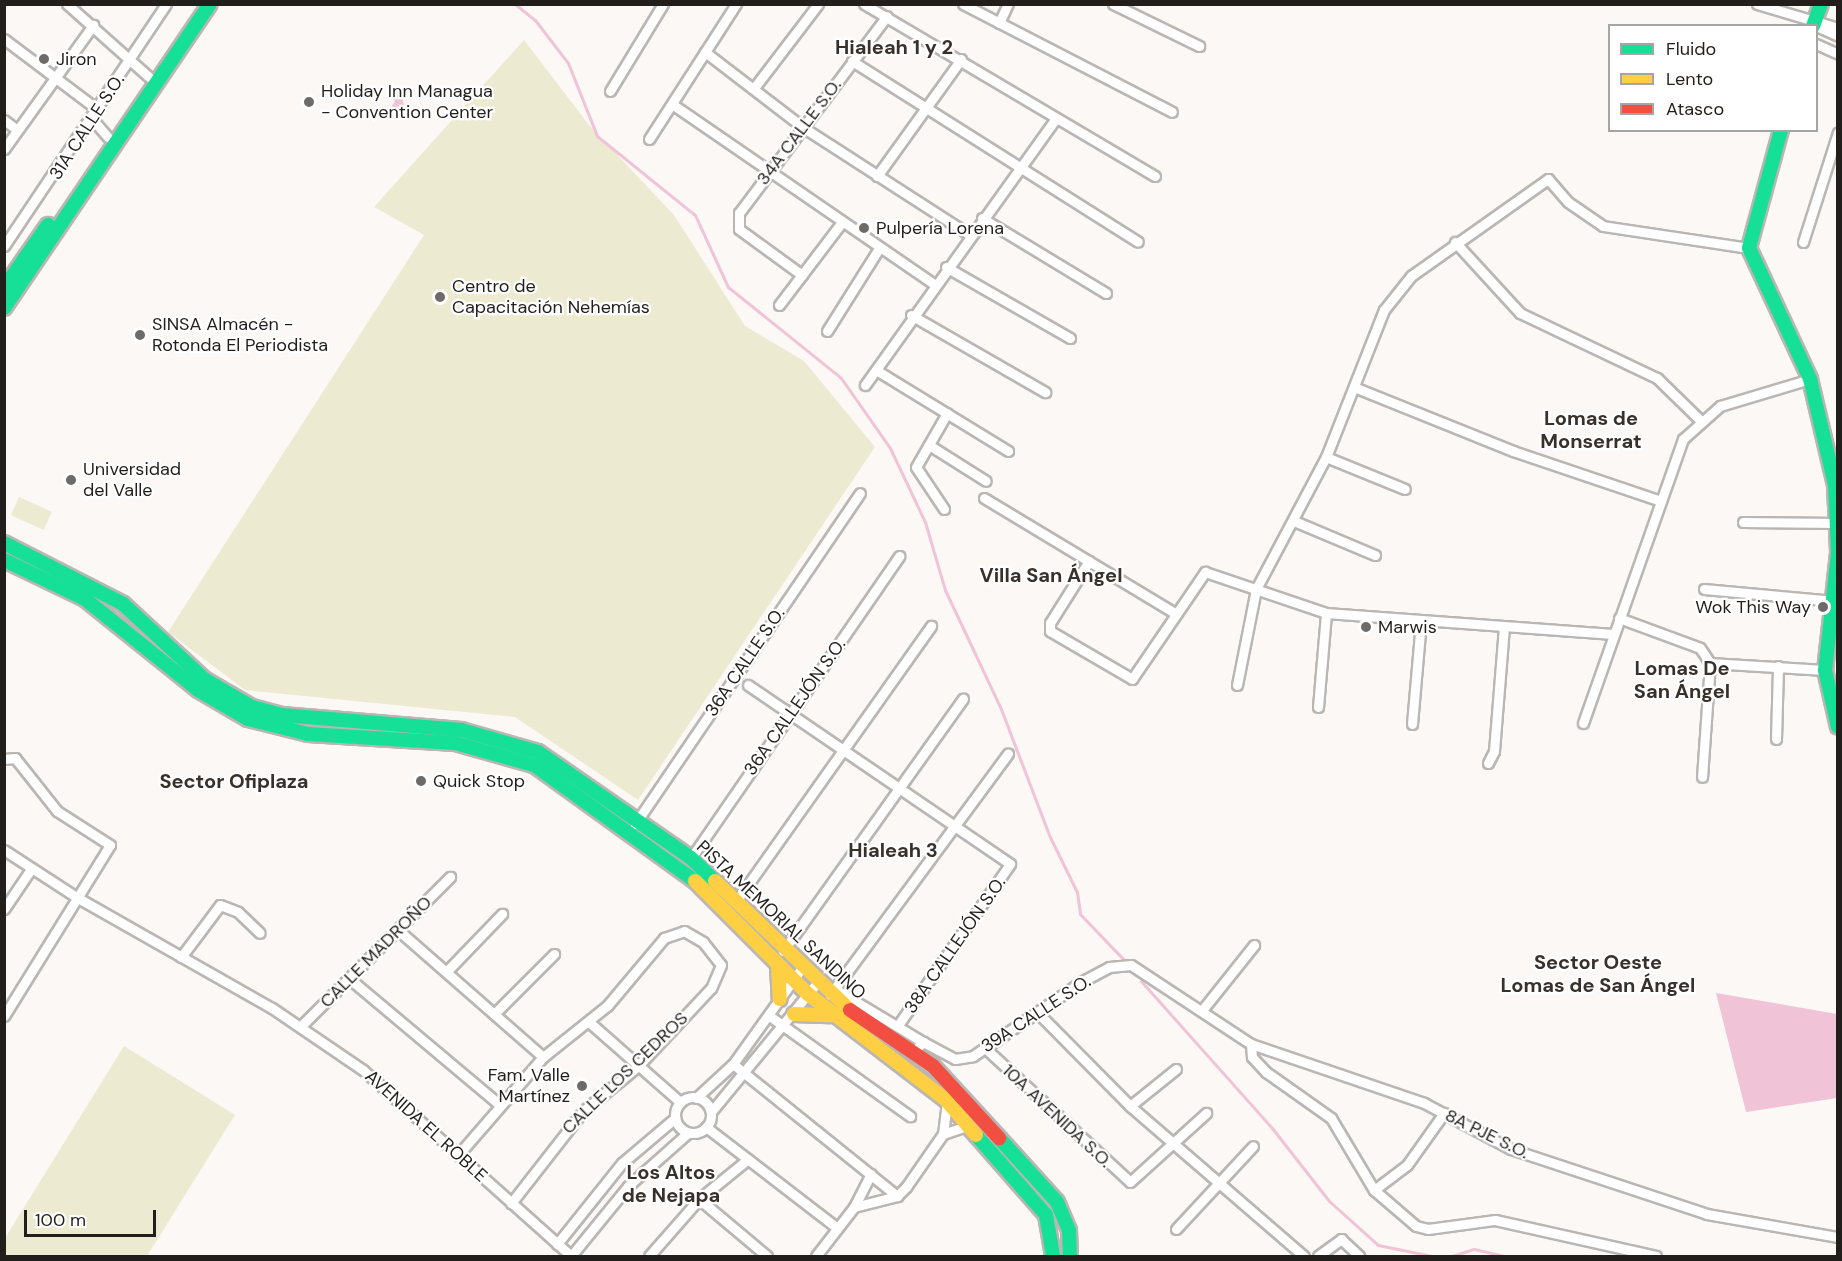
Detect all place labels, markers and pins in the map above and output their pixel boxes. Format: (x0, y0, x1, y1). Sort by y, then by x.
place label: Jiron (56, 48, 97, 70)
marker: Jiron (37, 52, 51, 66)
place label: Holiday Inn Managua - Convention Center (321, 81, 493, 124)
marker: Holiday Inn Managua - Convention Center (302, 95, 316, 109)
place label: Pulpería Lorena (876, 217, 1004, 239)
marker: Pulpería Lorena (857, 221, 871, 235)
place label: Centro de Capacitación Nehemías (452, 276, 650, 318)
marker: Centro de Capacitación Nehemías (433, 290, 447, 304)
place label: SINSA Almacén - Rotonda El Periodista (152, 314, 328, 356)
marker: SINSA Almacén - Rotonda El Periodista (133, 328, 147, 342)
place label: Universidad del Valle (83, 459, 181, 502)
marker: Universidad del Valle (64, 473, 78, 487)
place label: Wok This Way (1695, 596, 1811, 618)
marker: Wok This Way (1816, 600, 1830, 614)
place label: Marwis (1378, 616, 1437, 638)
marker: Marwis (1359, 620, 1373, 634)
place label: Quick Stop (433, 770, 525, 792)
marker: Quick Stop (414, 774, 428, 788)
place label: Fam. Valle Martínez (488, 1065, 570, 1108)
marker: Fam. Valle Martínez (575, 1079, 589, 1093)

